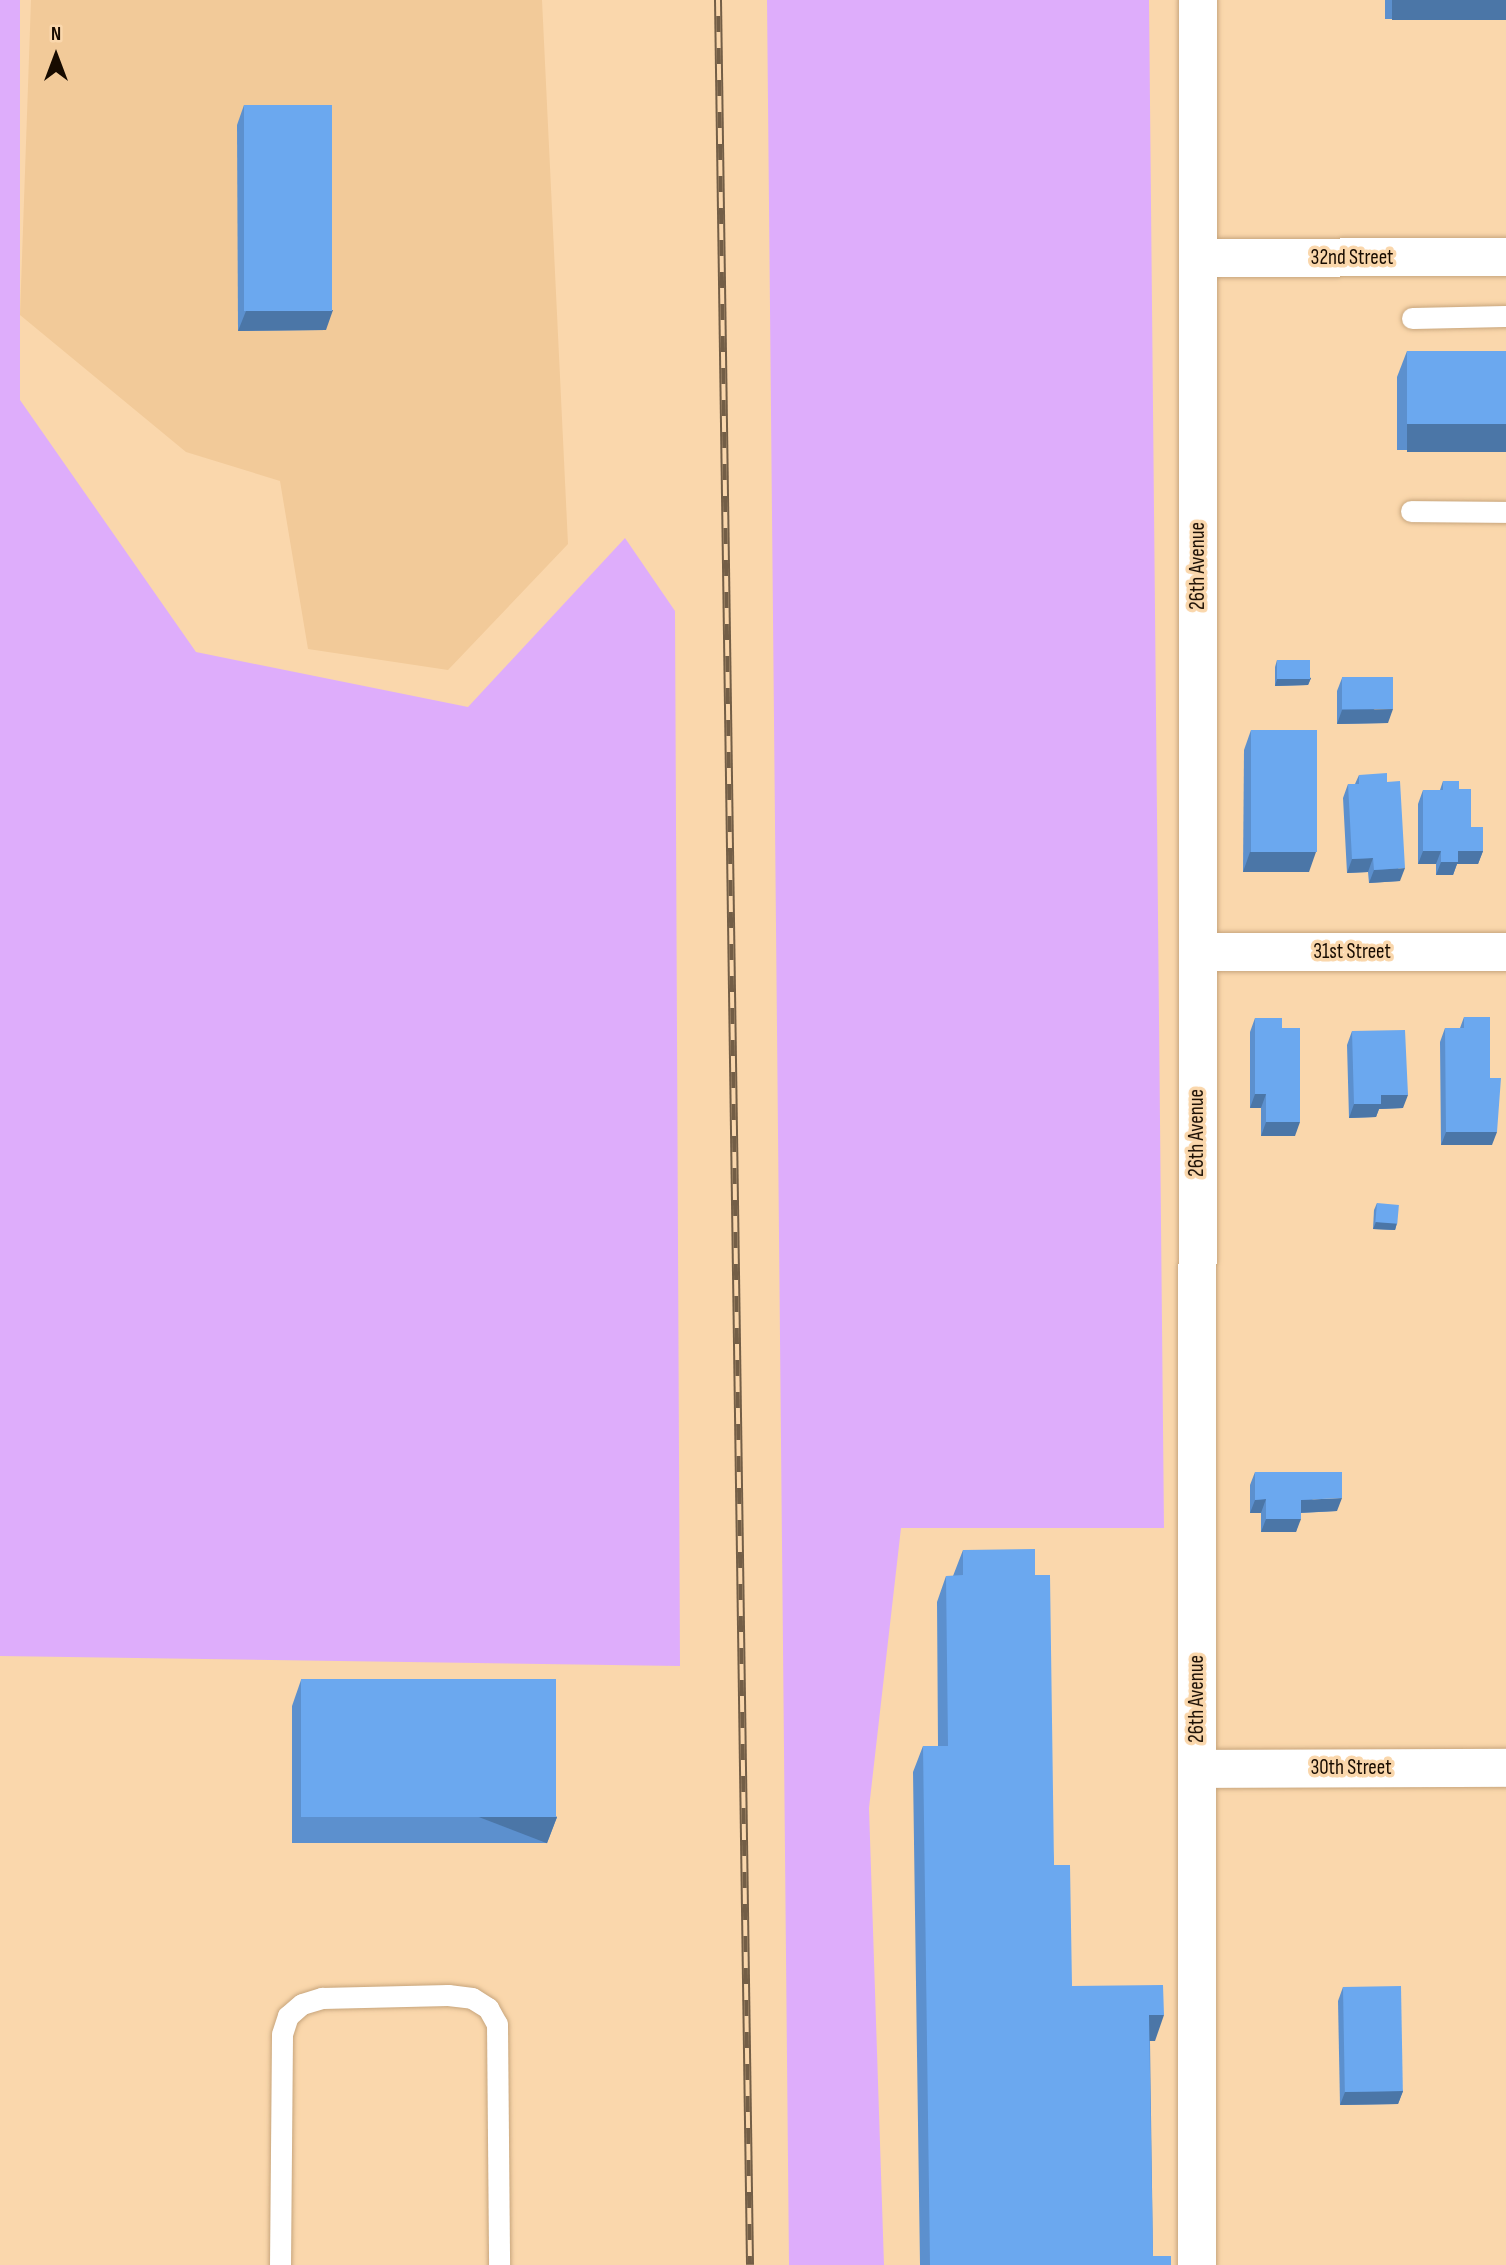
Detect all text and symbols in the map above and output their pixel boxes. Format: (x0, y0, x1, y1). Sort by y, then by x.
north arrow (21, 21, 91, 91)
text: N (51, 23, 61, 46)
street label: 32nd Street (1311, 245, 1393, 271)
street label: 26th Avenue (1185, 522, 1211, 610)
street label: 31st Street (1313, 939, 1391, 965)
street label: 26th Avenue (1184, 1089, 1210, 1177)
street label: 26th Avenue (1184, 1655, 1210, 1743)
street label: 30th Street (1310, 1755, 1392, 1781)

